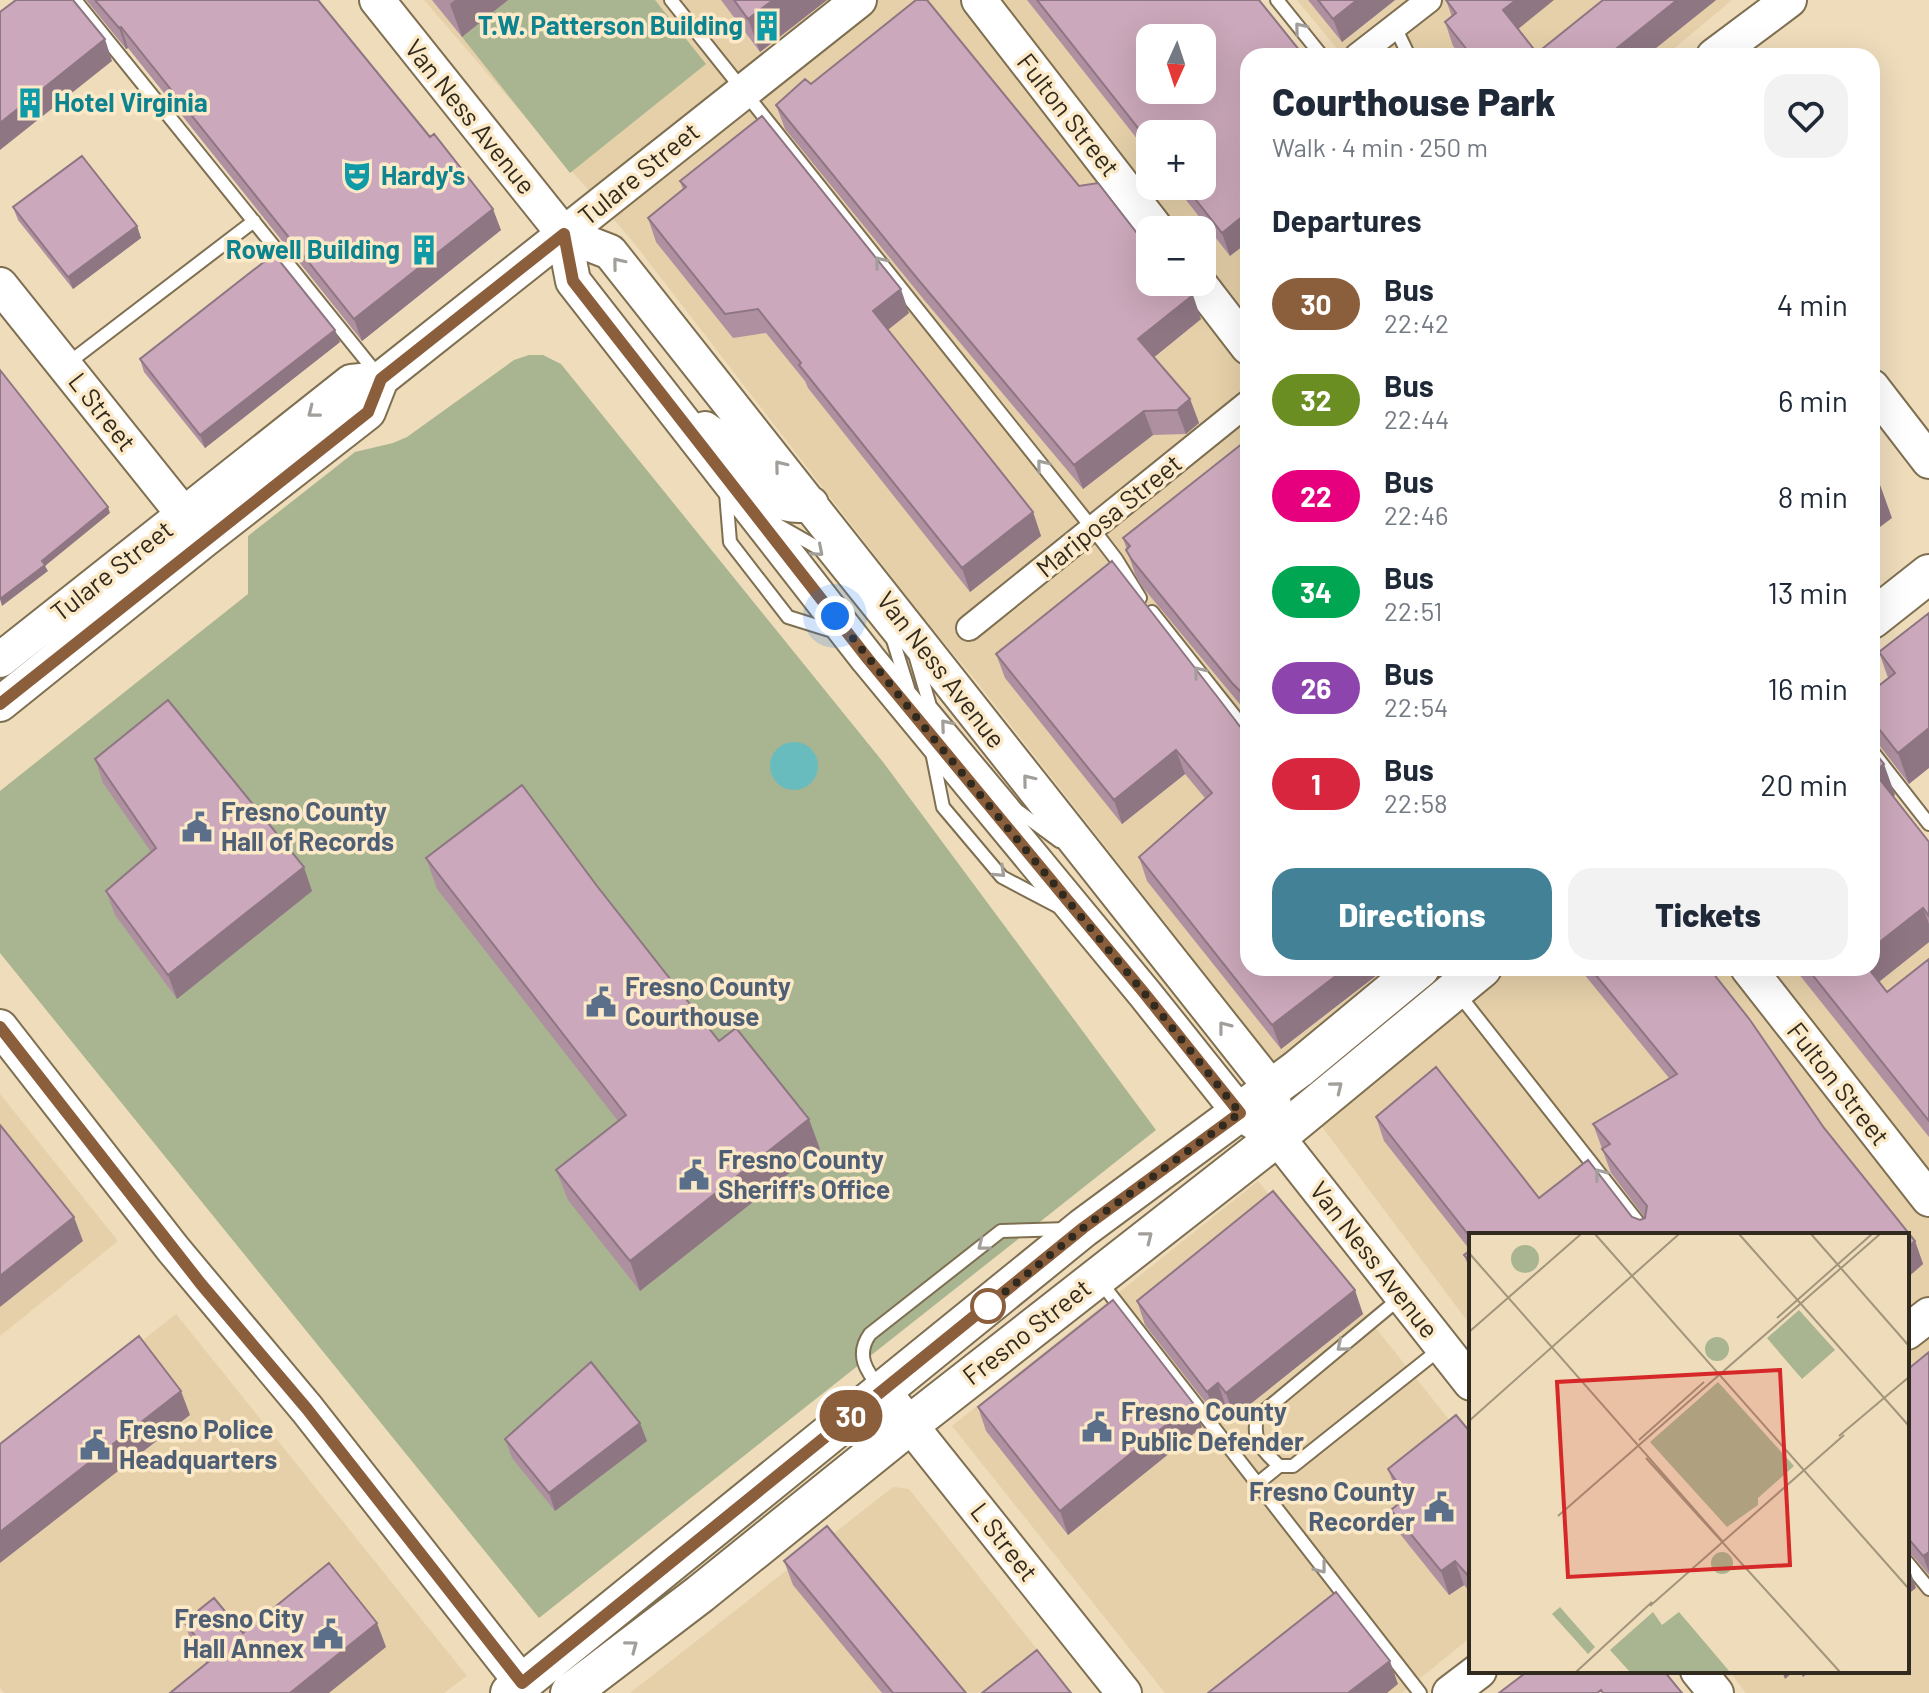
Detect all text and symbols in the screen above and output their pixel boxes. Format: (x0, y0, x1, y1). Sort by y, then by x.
place label: T.W. Patterson Building (478, 9, 743, 40)
building icon: T.W. Patterson Building (750, 9, 784, 43)
one-way arrow (1295, 23, 1310, 37)
north arrow (1136, 24, 1216, 104)
map controls (1136, 24, 1216, 296)
street label: Van Ness Avenue (399, 32, 543, 200)
street label: Fulton Street (1011, 46, 1127, 182)
button: heart (1764, 74, 1848, 158)
text: Courthouse Park (1272, 78, 1556, 124)
building icon: Hotel Virginia (13, 86, 47, 120)
place label: Hotel Virginia (54, 86, 208, 117)
street label: Tulare Street (571, 115, 705, 231)
button: + (1136, 120, 1216, 200)
text: Walk · 4 min · 250 m (1272, 131, 1488, 162)
theatre icon: Hardy's (340, 159, 374, 193)
place label: Hardy's (381, 159, 465, 190)
text: Departures (1272, 202, 1422, 238)
button: − (1136, 216, 1216, 296)
place label: Rowell Building (226, 233, 400, 264)
building icon: Rowell Building (407, 233, 441, 267)
one-way arrow (875, 256, 889, 271)
one-way arrow (613, 257, 628, 272)
text: Bus (1384, 271, 1434, 307)
text: 4 min (1777, 286, 1848, 322)
text: 30 (1300, 287, 1332, 321)
text: 22:42 (1384, 307, 1449, 338)
street label: L Street (63, 366, 143, 456)
text: Bus (1384, 367, 1434, 403)
text: 6 min (1778, 382, 1848, 418)
text: 32 (1301, 383, 1331, 417)
one-way arrow (307, 402, 322, 416)
text: 22:44 (1384, 403, 1449, 434)
street label: Mariposa Street (1029, 447, 1187, 583)
one-way arrow (776, 460, 790, 475)
one-way arrow (1037, 460, 1052, 474)
text: Bus (1384, 463, 1434, 499)
text: 8 min (1778, 478, 1848, 514)
text: 22 (1300, 479, 1332, 513)
text: 22:46 (1384, 499, 1448, 530)
street label: Tulare Street (44, 513, 178, 627)
one-way arrow (809, 541, 824, 556)
text: Bus (1384, 559, 1434, 595)
text: 13 min (1767, 574, 1848, 610)
text: 34 (1300, 575, 1332, 609)
street label: Van Ness Avenue (871, 585, 1013, 754)
text: 22:51 (1384, 595, 1442, 626)
your location (815, 596, 855, 636)
text: Bus (1384, 655, 1434, 691)
one-way arrow (1195, 666, 1209, 681)
text: 16 min (1767, 670, 1848, 706)
text: 26 (1301, 671, 1331, 705)
text: 22:54 (1384, 691, 1448, 722)
one-way arrow (941, 720, 956, 734)
text: Bus (1384, 751, 1434, 787)
text: 20 min (1760, 766, 1848, 802)
text: 1 (1311, 767, 1321, 801)
one-way arrow (1023, 775, 1038, 789)
text: 22:58 (1384, 787, 1448, 818)
place label: Fresno County Hall of Records (221, 795, 394, 856)
public building icon: Fresno County Hall of Records (180, 810, 214, 844)
one-way arrow (991, 863, 1005, 877)
button: Directions (1272, 868, 1552, 960)
button: Tickets (1568, 868, 1848, 960)
place label: Fresno County Courthouse (625, 970, 791, 1031)
public building icon: Fresno County Courthouse (584, 985, 618, 1019)
street label: Fulton Street (1781, 1015, 1897, 1151)
one-way arrow (1219, 1022, 1234, 1036)
one-way arrow (1328, 1082, 1343, 1096)
place label: Fresno County Sheriff's Office (718, 1143, 890, 1204)
public building icon: Fresno County Sheriff's Office (677, 1158, 711, 1192)
one-way arrow (1595, 1169, 1610, 1183)
street label: Van Ness Avenue (1304, 1175, 1446, 1344)
one-way arrow (1138, 1232, 1153, 1246)
inset map (1469, 1233, 1909, 1673)
one-way arrow (978, 1235, 992, 1250)
street label: Fresno Street (956, 1271, 1096, 1390)
unlabelled marker (971, 1289, 1005, 1323)
one-way arrow (1337, 1336, 1352, 1351)
line badge: 30 (815, 1390, 887, 1442)
place label: Fresno County Public Defender (1121, 1395, 1304, 1456)
text: 30 (835, 1399, 867, 1433)
public building icon: Fresno County Public Defender (1080, 1410, 1114, 1444)
place label: Fresno Police Headquarters (119, 1413, 277, 1474)
public building icon: Fresno Police Headquarters (78, 1428, 112, 1462)
place label: Fresno County Recorder (1249, 1475, 1415, 1536)
public building icon: Fresno County Recorder (1422, 1490, 1456, 1524)
street label: L Street (965, 1496, 1045, 1586)
one-way arrow (1311, 1559, 1325, 1574)
place label: Fresno City Hall Annex (174, 1602, 304, 1663)
public building icon: Fresno City Hall Annex (311, 1617, 345, 1651)
one-way arrow (623, 1641, 637, 1655)

